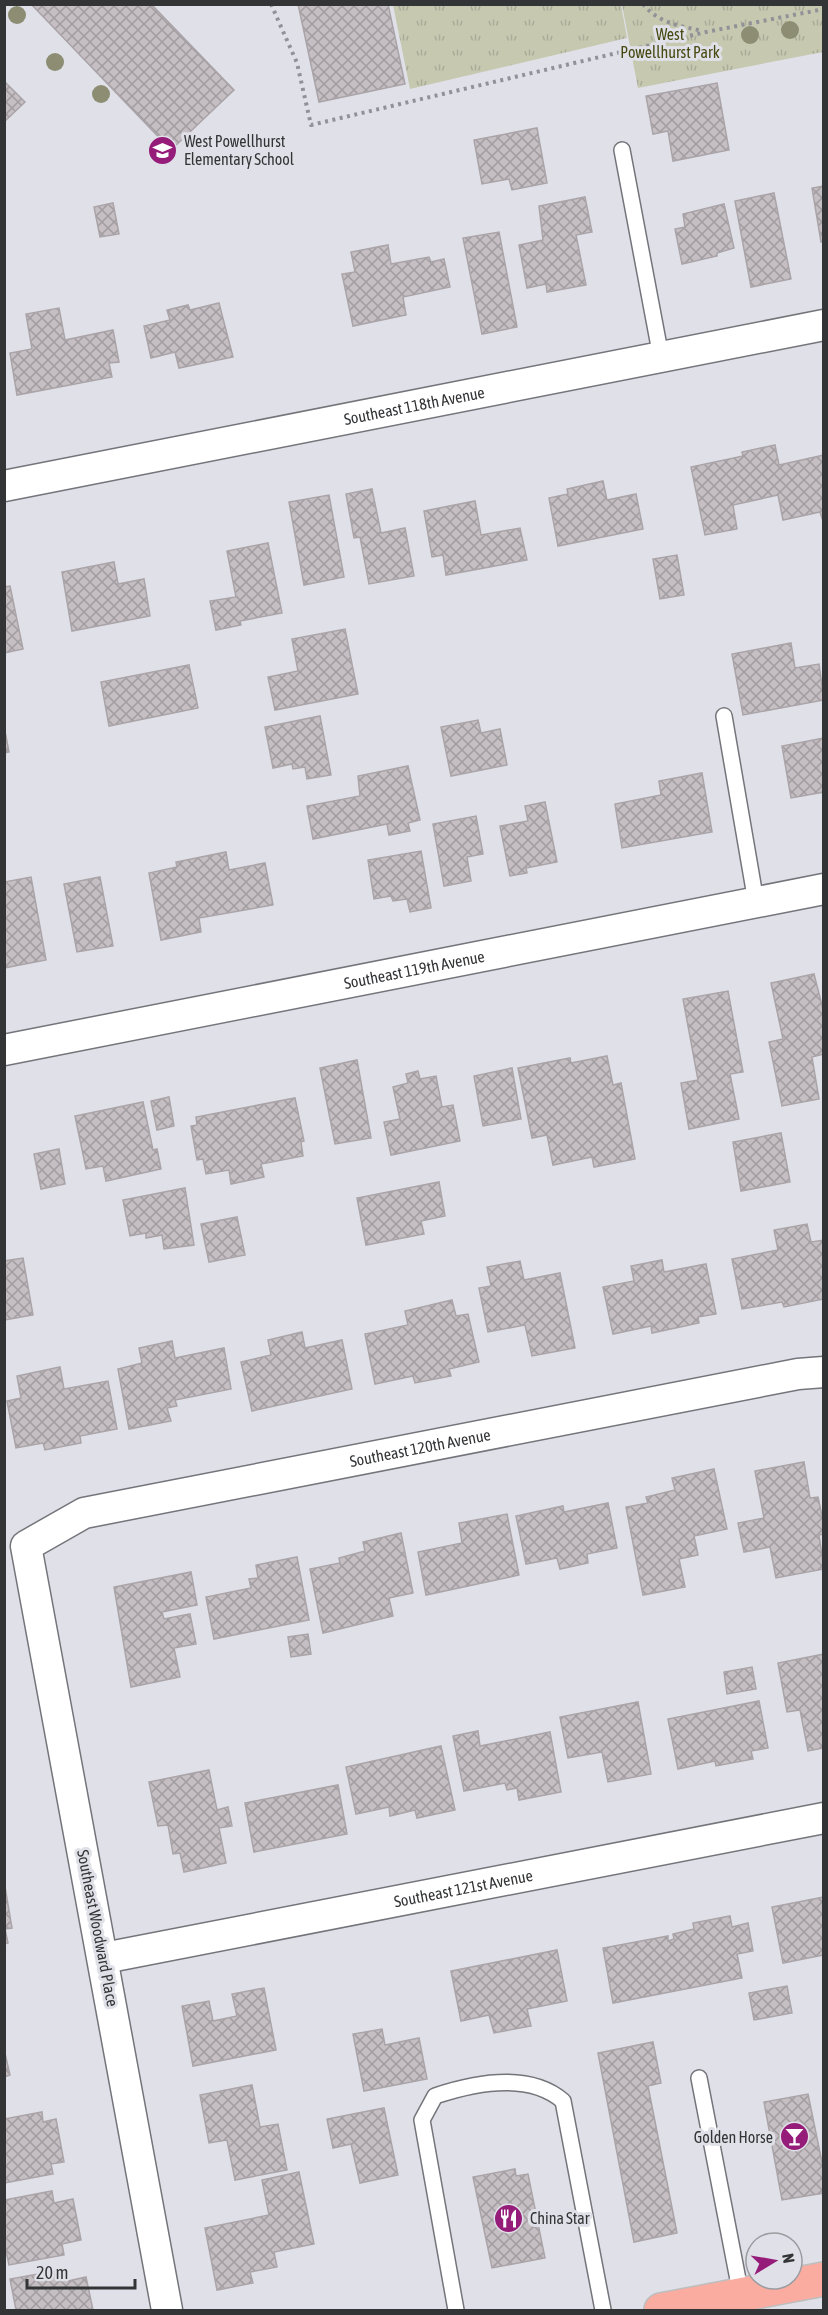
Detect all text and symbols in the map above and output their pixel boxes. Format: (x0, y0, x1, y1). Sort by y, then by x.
park label: West Powellhurst Park (620, 25, 720, 61)
place label: West Powellhurst Elementary School (184, 132, 295, 169)
school or university icon: West Powellhurst Elementary School (147, 134, 179, 166)
street label: Southeast 118th Avenue (342, 383, 486, 428)
street label: Southeast 119th Avenue (342, 947, 486, 992)
street label: Southeast 120th Avenue (348, 1425, 492, 1470)
street label: Southeast Woodward Place (74, 1848, 122, 2008)
street label: Southeast 121st Avenue (392, 1866, 534, 1910)
bar icon: Golden Horse (778, 2121, 810, 2153)
place label: Golden Horse (694, 2128, 773, 2146)
restaurant icon: China Star (493, 2202, 525, 2234)
place label: China Star (530, 2209, 590, 2227)
north arrow (744, 2231, 804, 2291)
scale bar (27, 2252, 135, 2290)
text: N (779, 2252, 798, 2264)
text: 20 m (36, 2262, 68, 2283)

